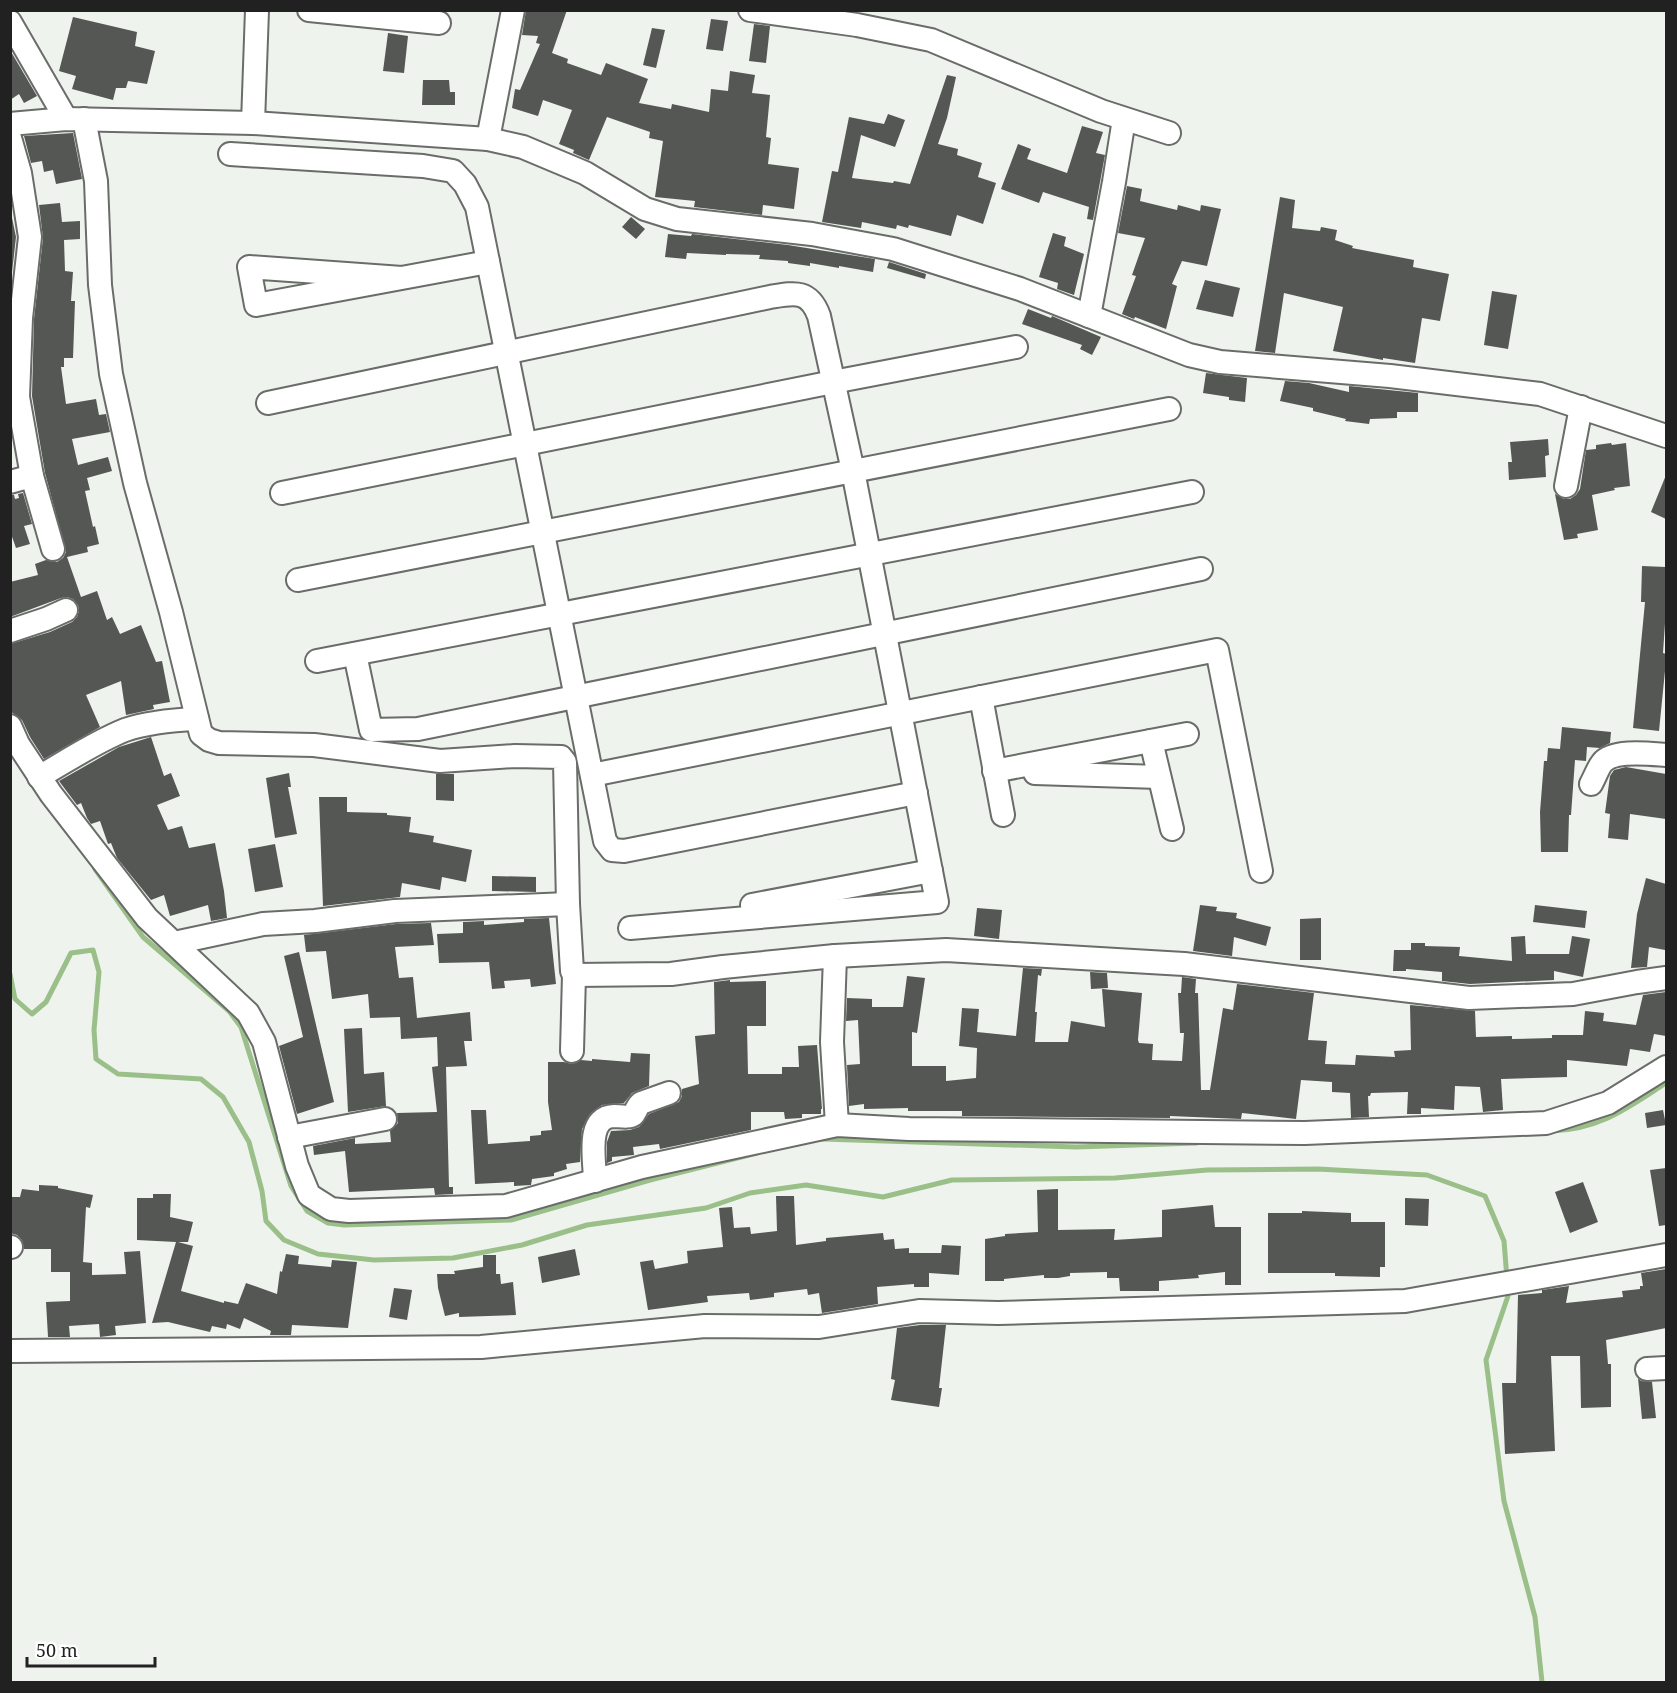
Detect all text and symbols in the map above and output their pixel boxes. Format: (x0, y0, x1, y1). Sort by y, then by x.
scale bar (27, 1630, 154, 1668)
text: 50 m (36, 1638, 78, 1662)

